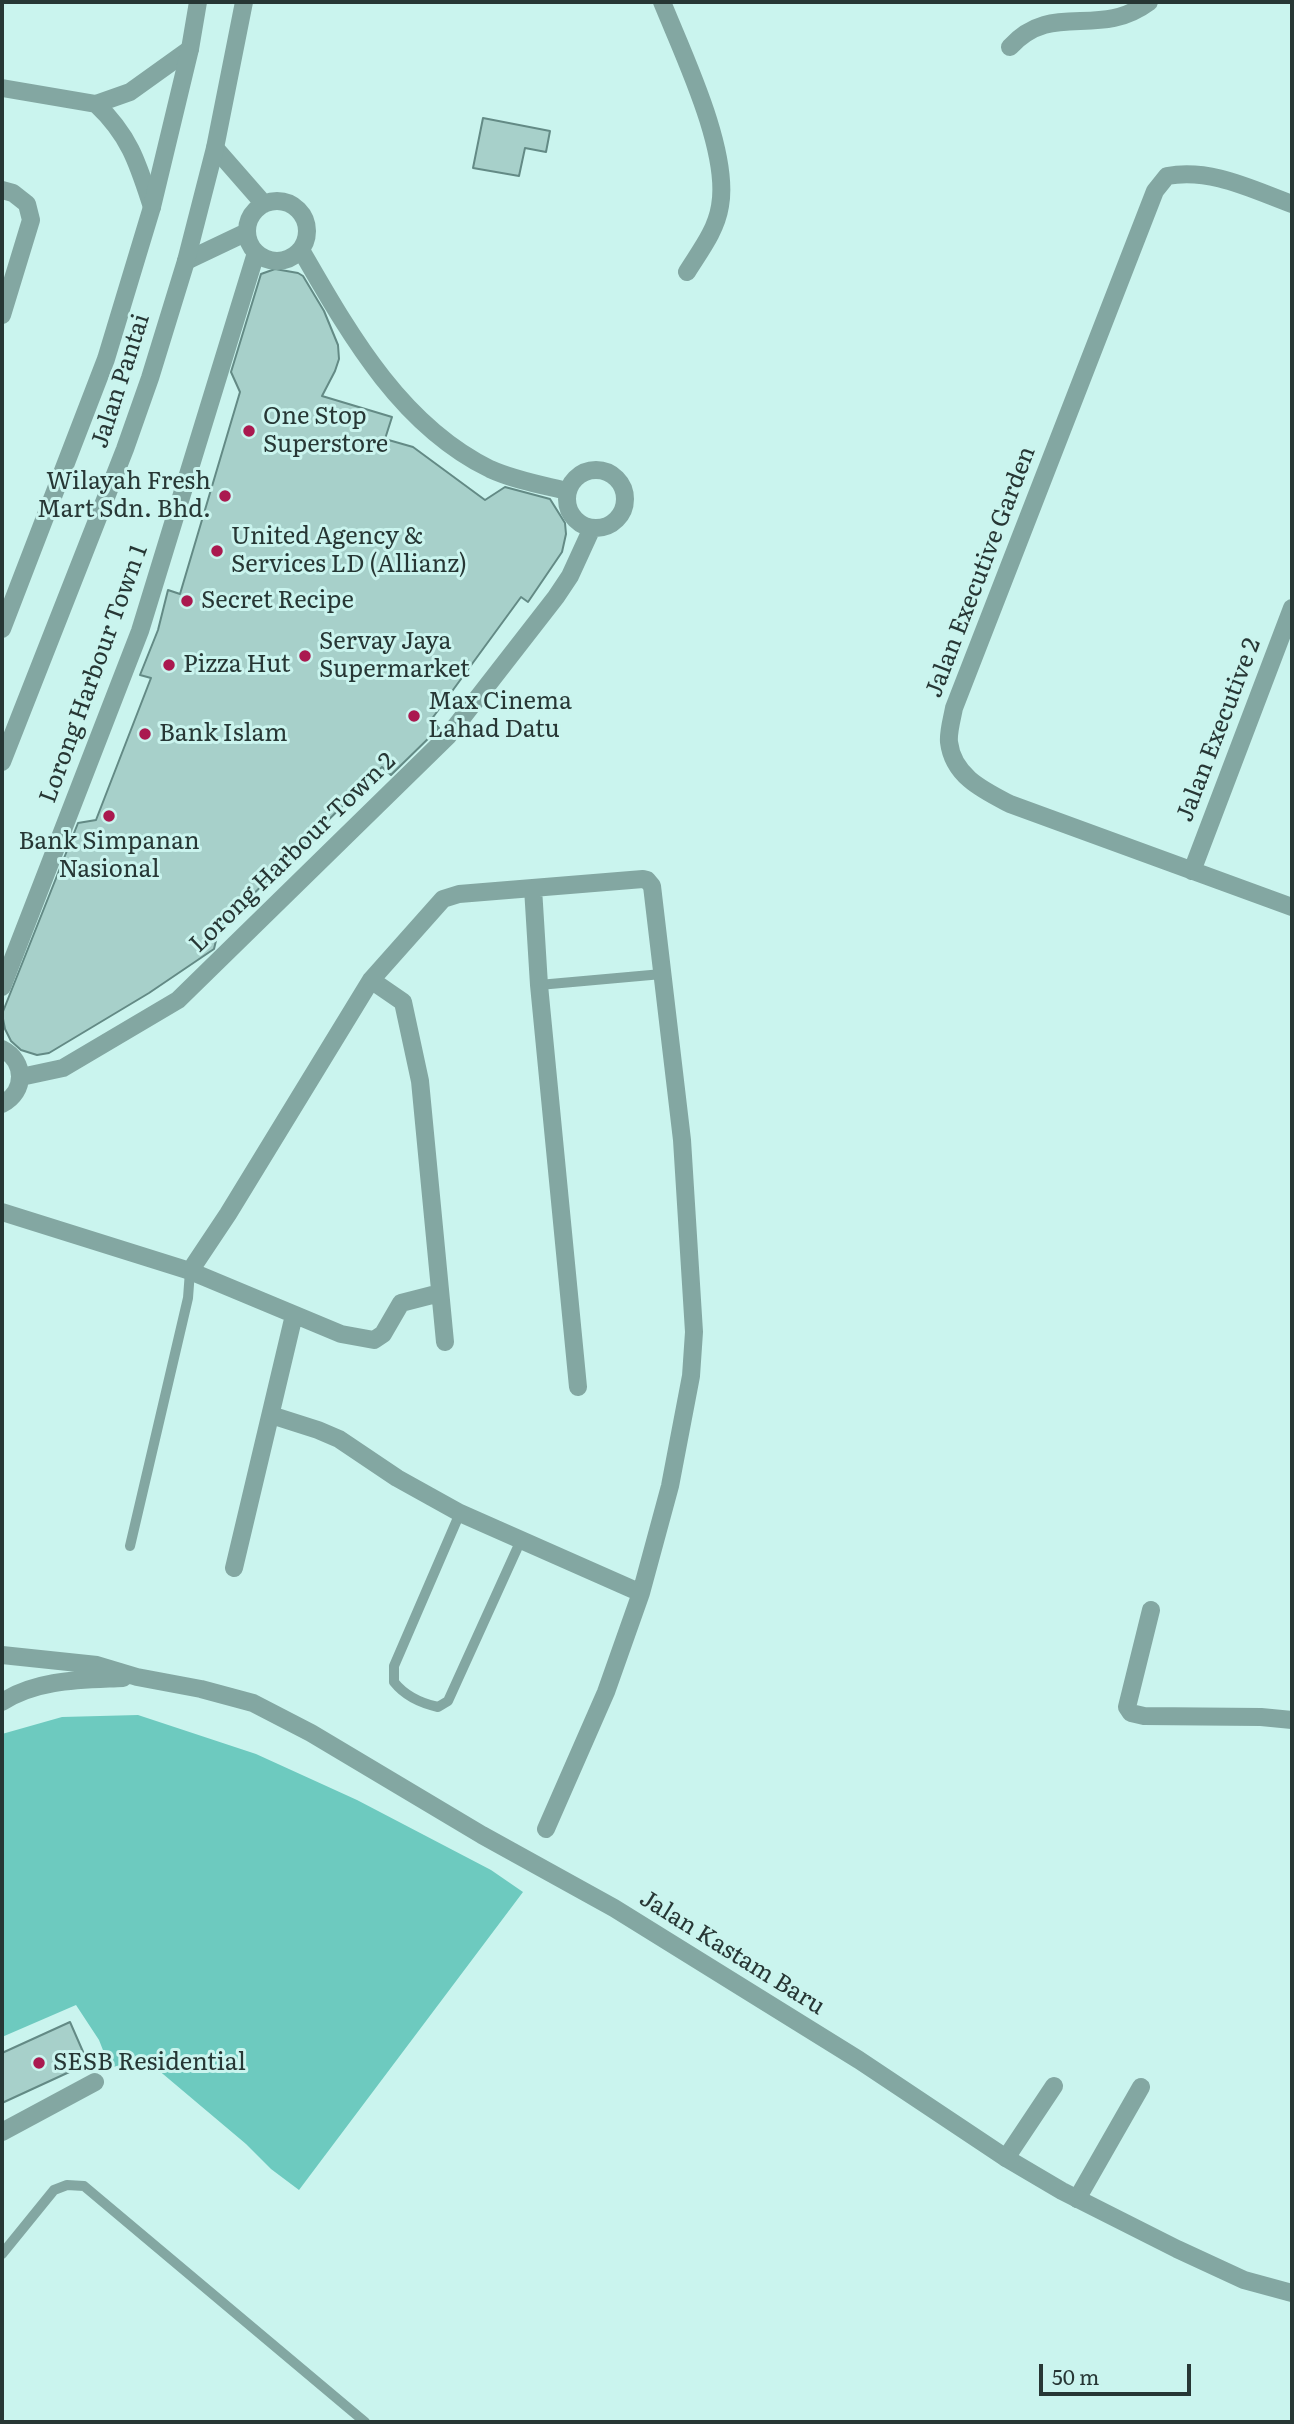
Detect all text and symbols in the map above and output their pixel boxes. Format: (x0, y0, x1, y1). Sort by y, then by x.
street label: Jalan Pantai (86, 310, 156, 452)
place label: One Stop Superstore (263, 403, 388, 459)
marker: One Stop Superstore (241, 423, 257, 439)
street label: Jalan Executive Garden (920, 442, 1042, 702)
place label: Wilayah Fresh Mart Sdn. Bhd. (37, 468, 211, 524)
marker: Wilayah Fresh Mart Sdn. Bhd. (217, 488, 233, 504)
place label: United Agency & Services LD (Allianz) (231, 523, 467, 579)
street label: Lorong Harbour Town 1 (34, 541, 154, 807)
marker: United Agency & Services LD (Allianz) (209, 543, 225, 559)
place label: Secret Recipe (201, 587, 354, 615)
marker: Secret Recipe (179, 593, 195, 609)
place label: Servay Jaya Supermarket (319, 628, 470, 684)
street label: Jalan Executive 2 (1171, 634, 1267, 826)
marker: Servay Jaya Supermarket (297, 648, 313, 664)
place label: Pizza Hut (183, 651, 290, 679)
marker: Pizza Hut (161, 657, 177, 673)
place label: Max Cinema Lahad Datu (428, 688, 572, 744)
marker: Max Cinema Lahad Datu (406, 708, 422, 724)
place label: Bank Islam (159, 720, 288, 748)
marker: Bank Islam (137, 726, 153, 742)
street label: Lorong Harbour Town 2 (184, 747, 402, 959)
marker: Bank Simpanan Nasional (101, 808, 117, 824)
place label: Bank Simpanan Nasional (18, 828, 200, 884)
street label: Jalan Kastam Baru (634, 1884, 830, 2022)
place label: SESB Residential (53, 2049, 246, 2077)
marker: SESB Residential (31, 2055, 47, 2071)
scale bar (1042, 2350, 1194, 2394)
text: 50 m (1052, 2360, 1099, 2391)

